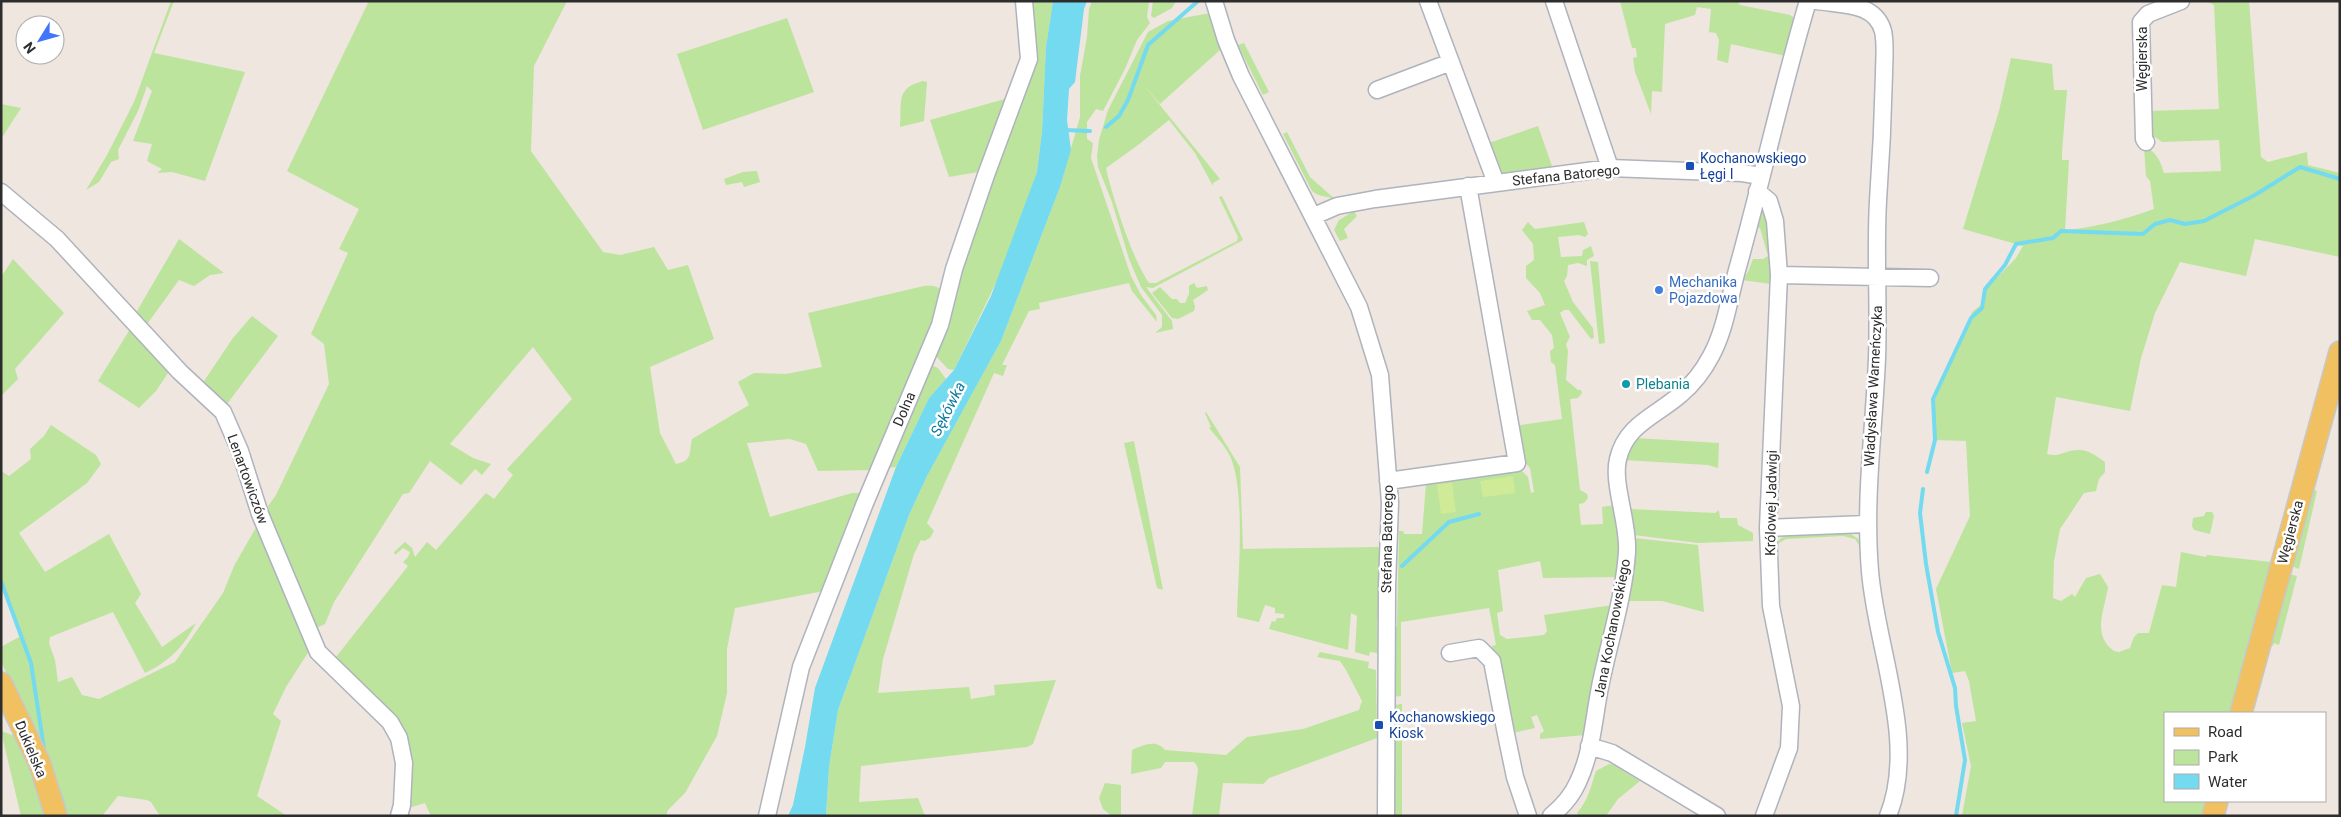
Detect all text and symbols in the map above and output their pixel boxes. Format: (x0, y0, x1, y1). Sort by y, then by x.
north arrow (15, 15, 65, 65)
street label: Węgierska (2134, 26, 2150, 92)
text: N (20, 39, 39, 57)
place label: Kochanowskiego Łęgi I (1700, 150, 1806, 182)
marker: Kochanowskiego Łęgi I (1684, 160, 1696, 172)
street label: Stefana Batorego (1511, 161, 1621, 189)
place label: Mechanika Pojazdowa (1669, 274, 1738, 306)
marker: Mechanika Pojazdowa (1653, 284, 1665, 296)
street label: Władysława Warneńczyka (1861, 305, 1885, 467)
place label: Plebania (1636, 376, 1690, 392)
marker: Plebania (1620, 378, 1632, 390)
water label: Sękówka (927, 379, 969, 439)
street label: Dolna (890, 389, 918, 429)
street label: Lenartowiczów (224, 432, 272, 527)
street label: Królowej Jadwigi (1762, 450, 1780, 556)
street label: Stefana Batorego (1378, 485, 1396, 593)
street label: Węgierska (2274, 499, 2306, 565)
street label: Jana Kochanowskiego (1591, 557, 1633, 699)
place label: Kochanowskiego Kiosk (1389, 709, 1495, 741)
legend (2164, 712, 2326, 802)
street label: Dukielska (12, 718, 50, 780)
marker: Kochanowskiego Kiosk (1373, 719, 1385, 731)
text: Road (2208, 723, 2242, 741)
text: Park (2208, 748, 2239, 766)
text: Water (2208, 773, 2247, 791)

